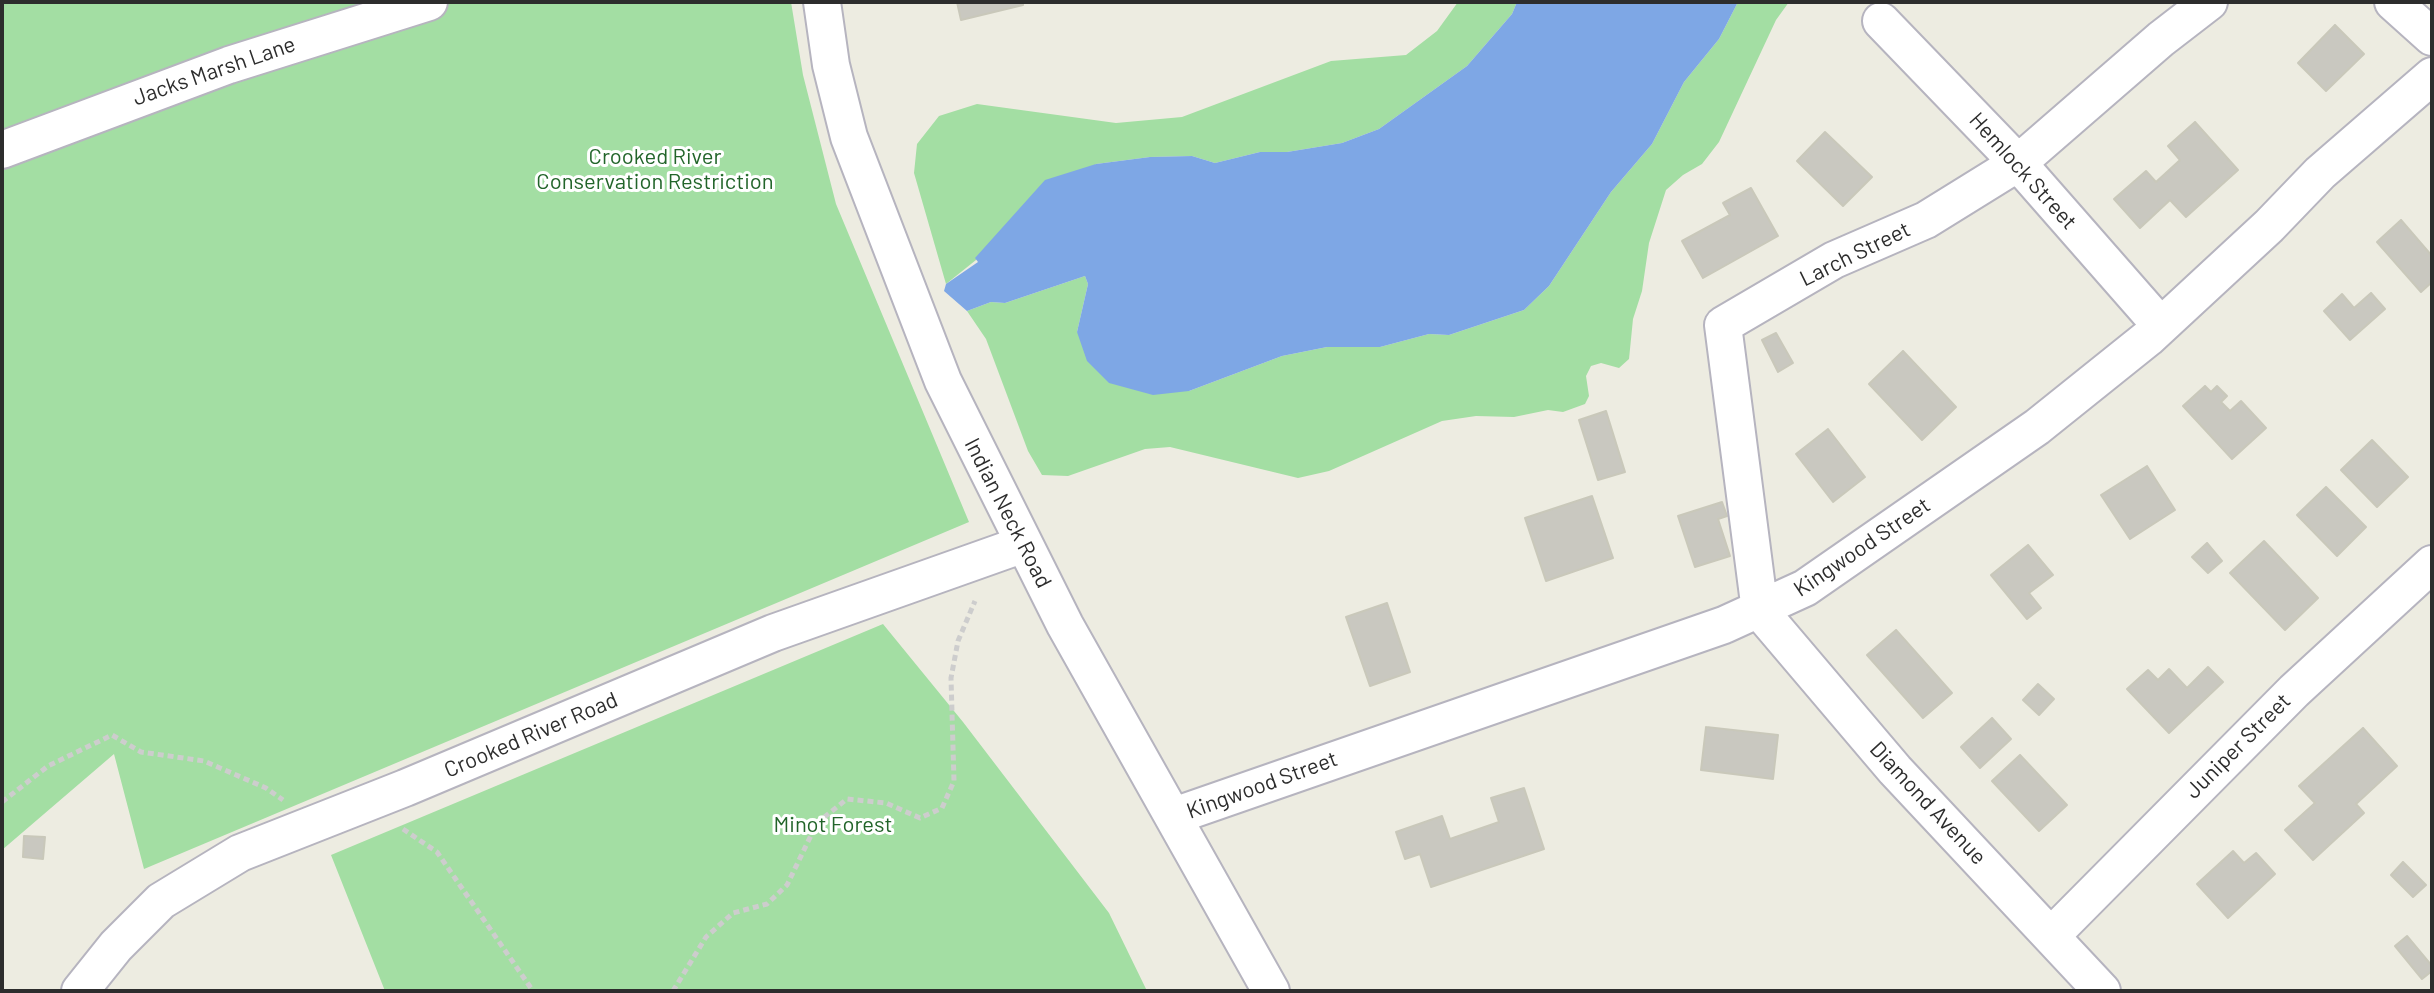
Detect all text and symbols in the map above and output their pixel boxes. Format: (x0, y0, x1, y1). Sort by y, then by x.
street label: Jacks Marsh Lane (129, 31, 299, 111)
street label: Hemlock Street (1964, 107, 2082, 235)
park label: Crooked River Conservation Restriction (536, 144, 774, 196)
street label: Larch Street (1796, 216, 1914, 292)
street label: Indian Neck Road (959, 434, 1057, 592)
street label: Kingwood Street (1789, 492, 1935, 602)
street label: Crooked River Road (440, 687, 622, 783)
street label: Juniper Street (2180, 688, 2296, 804)
street label: Diamond Avenue (1864, 736, 1992, 870)
street label: Kingwood Street (1183, 745, 1341, 825)
park label: Minot Forest (774, 812, 892, 838)

